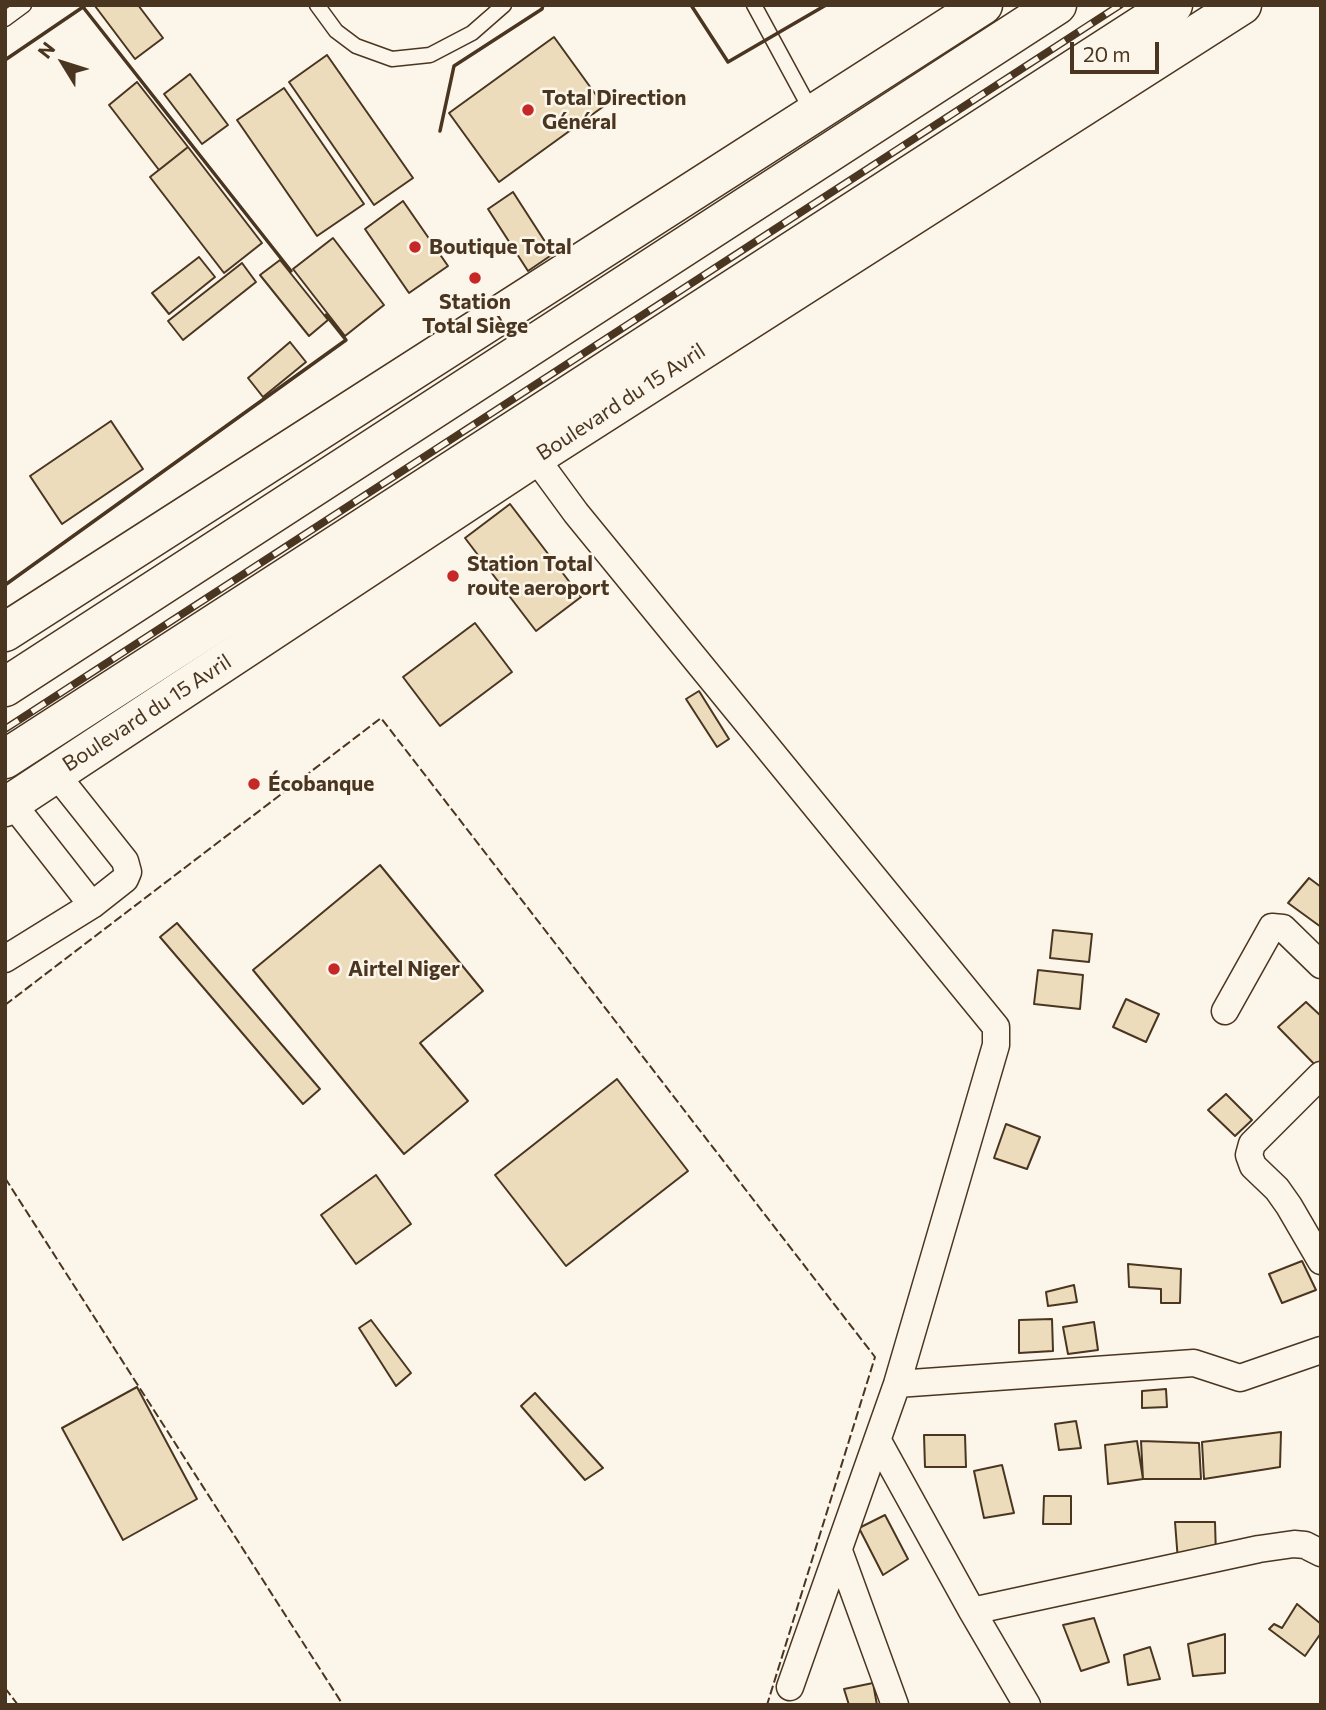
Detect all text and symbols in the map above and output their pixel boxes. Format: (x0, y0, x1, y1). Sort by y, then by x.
north arrow (28, 28, 98, 98)
scale bar (1074, 28, 1163, 72)
text: N (33, 37, 60, 62)
text: 20 m (1083, 41, 1131, 66)
place label: Total Direction Général (542, 85, 686, 135)
marker: Total Direction Général (520, 102, 536, 118)
place label: Boutique Total (429, 234, 572, 260)
marker: Boutique Total (407, 239, 423, 255)
marker: Station Total Siège (467, 270, 483, 286)
place label: Station Total Siège (422, 289, 528, 339)
street label: Boulevard du 15 Avril (532, 338, 710, 466)
place label: Station Total route aeroport (467, 551, 609, 601)
marker: Station Total route aeroport (445, 568, 461, 584)
street label: Boulevard du 15 Avril (58, 649, 236, 777)
place label: Écobanque (268, 771, 374, 797)
marker: Écobanque (246, 776, 262, 792)
place label: Airtel Niger (348, 956, 460, 982)
marker: Airtel Niger (326, 961, 342, 977)

